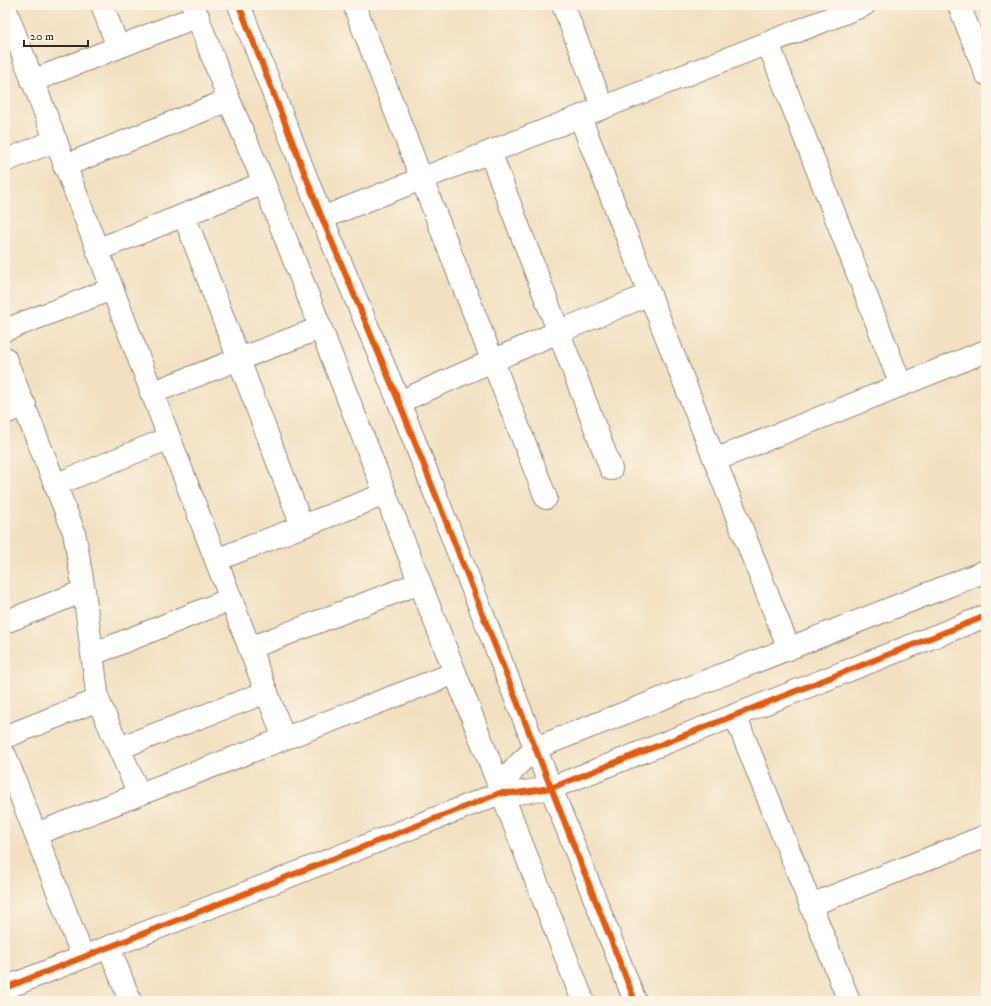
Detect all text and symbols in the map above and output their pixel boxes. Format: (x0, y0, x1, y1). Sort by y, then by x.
scale bar (24, 22, 88, 48)
text: 20 m (30, 29, 54, 44)

